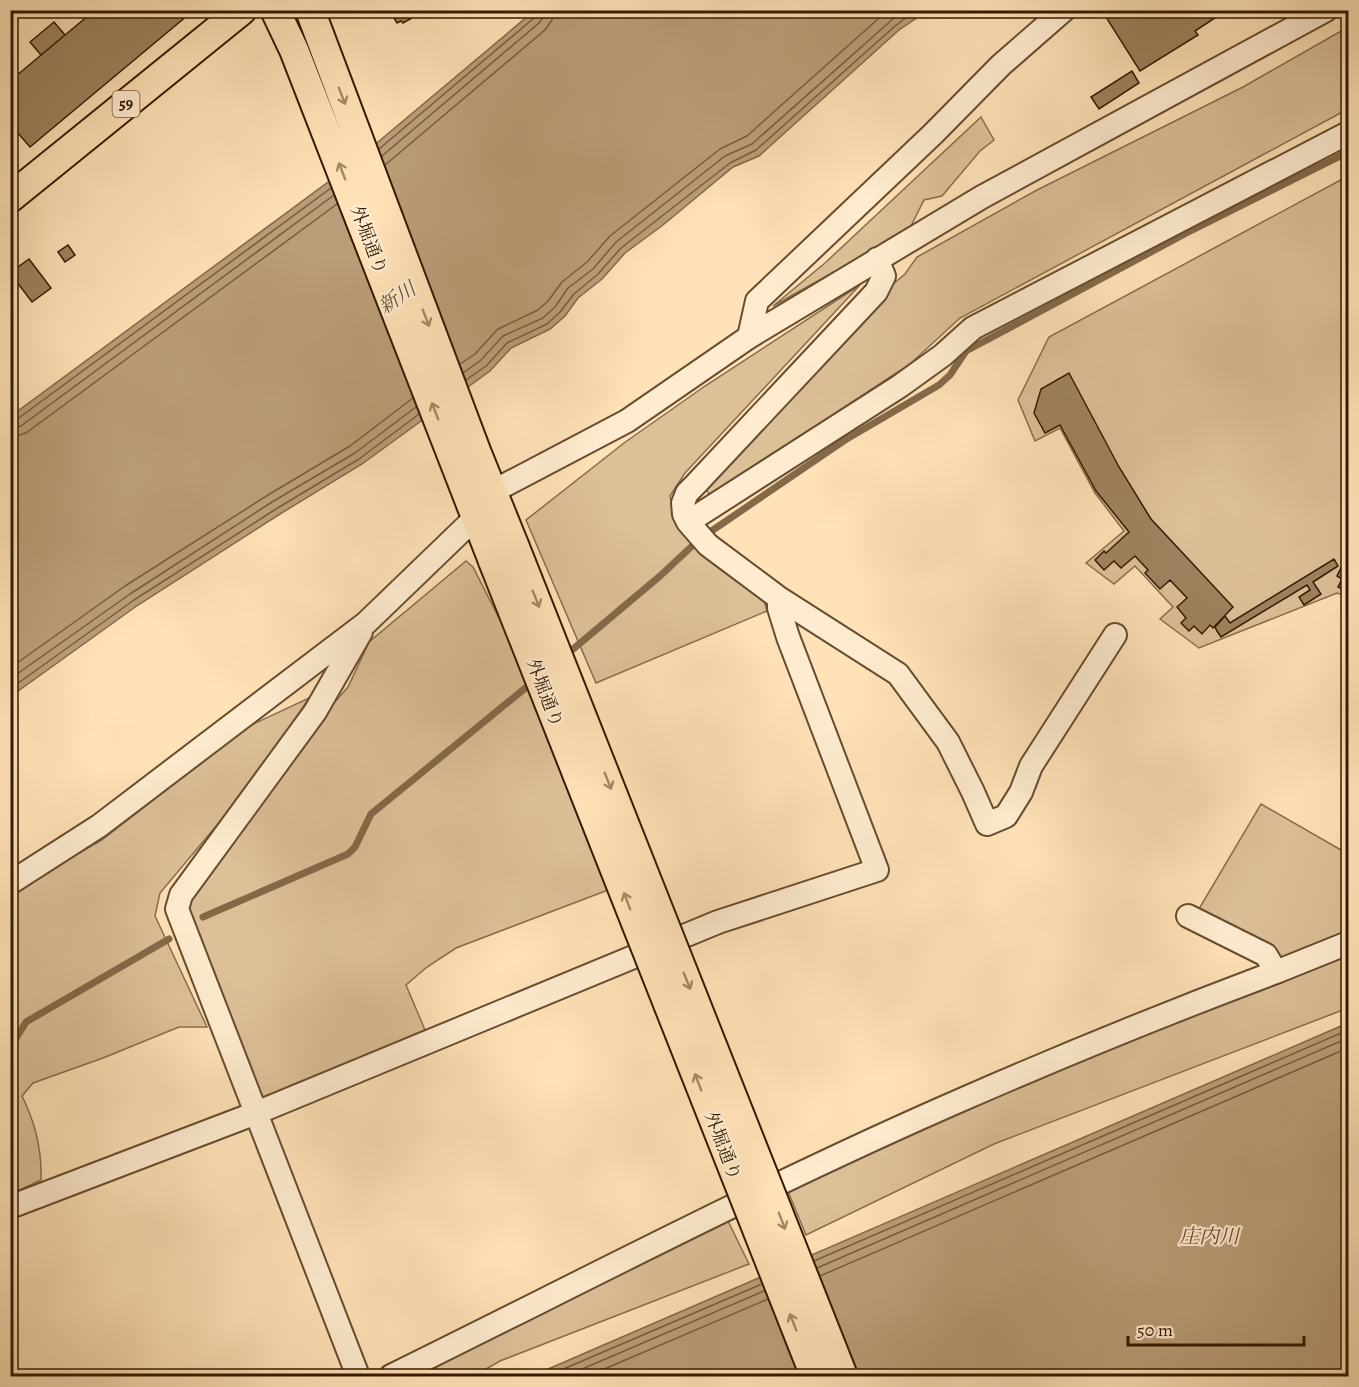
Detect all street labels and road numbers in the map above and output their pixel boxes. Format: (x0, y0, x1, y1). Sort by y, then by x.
road number: 59 (112, 91, 140, 117)
street label: 外堀通り (345, 202, 393, 278)
street label: 外堀通り (521, 655, 569, 731)
street label: 外堀通り (699, 1108, 747, 1184)

